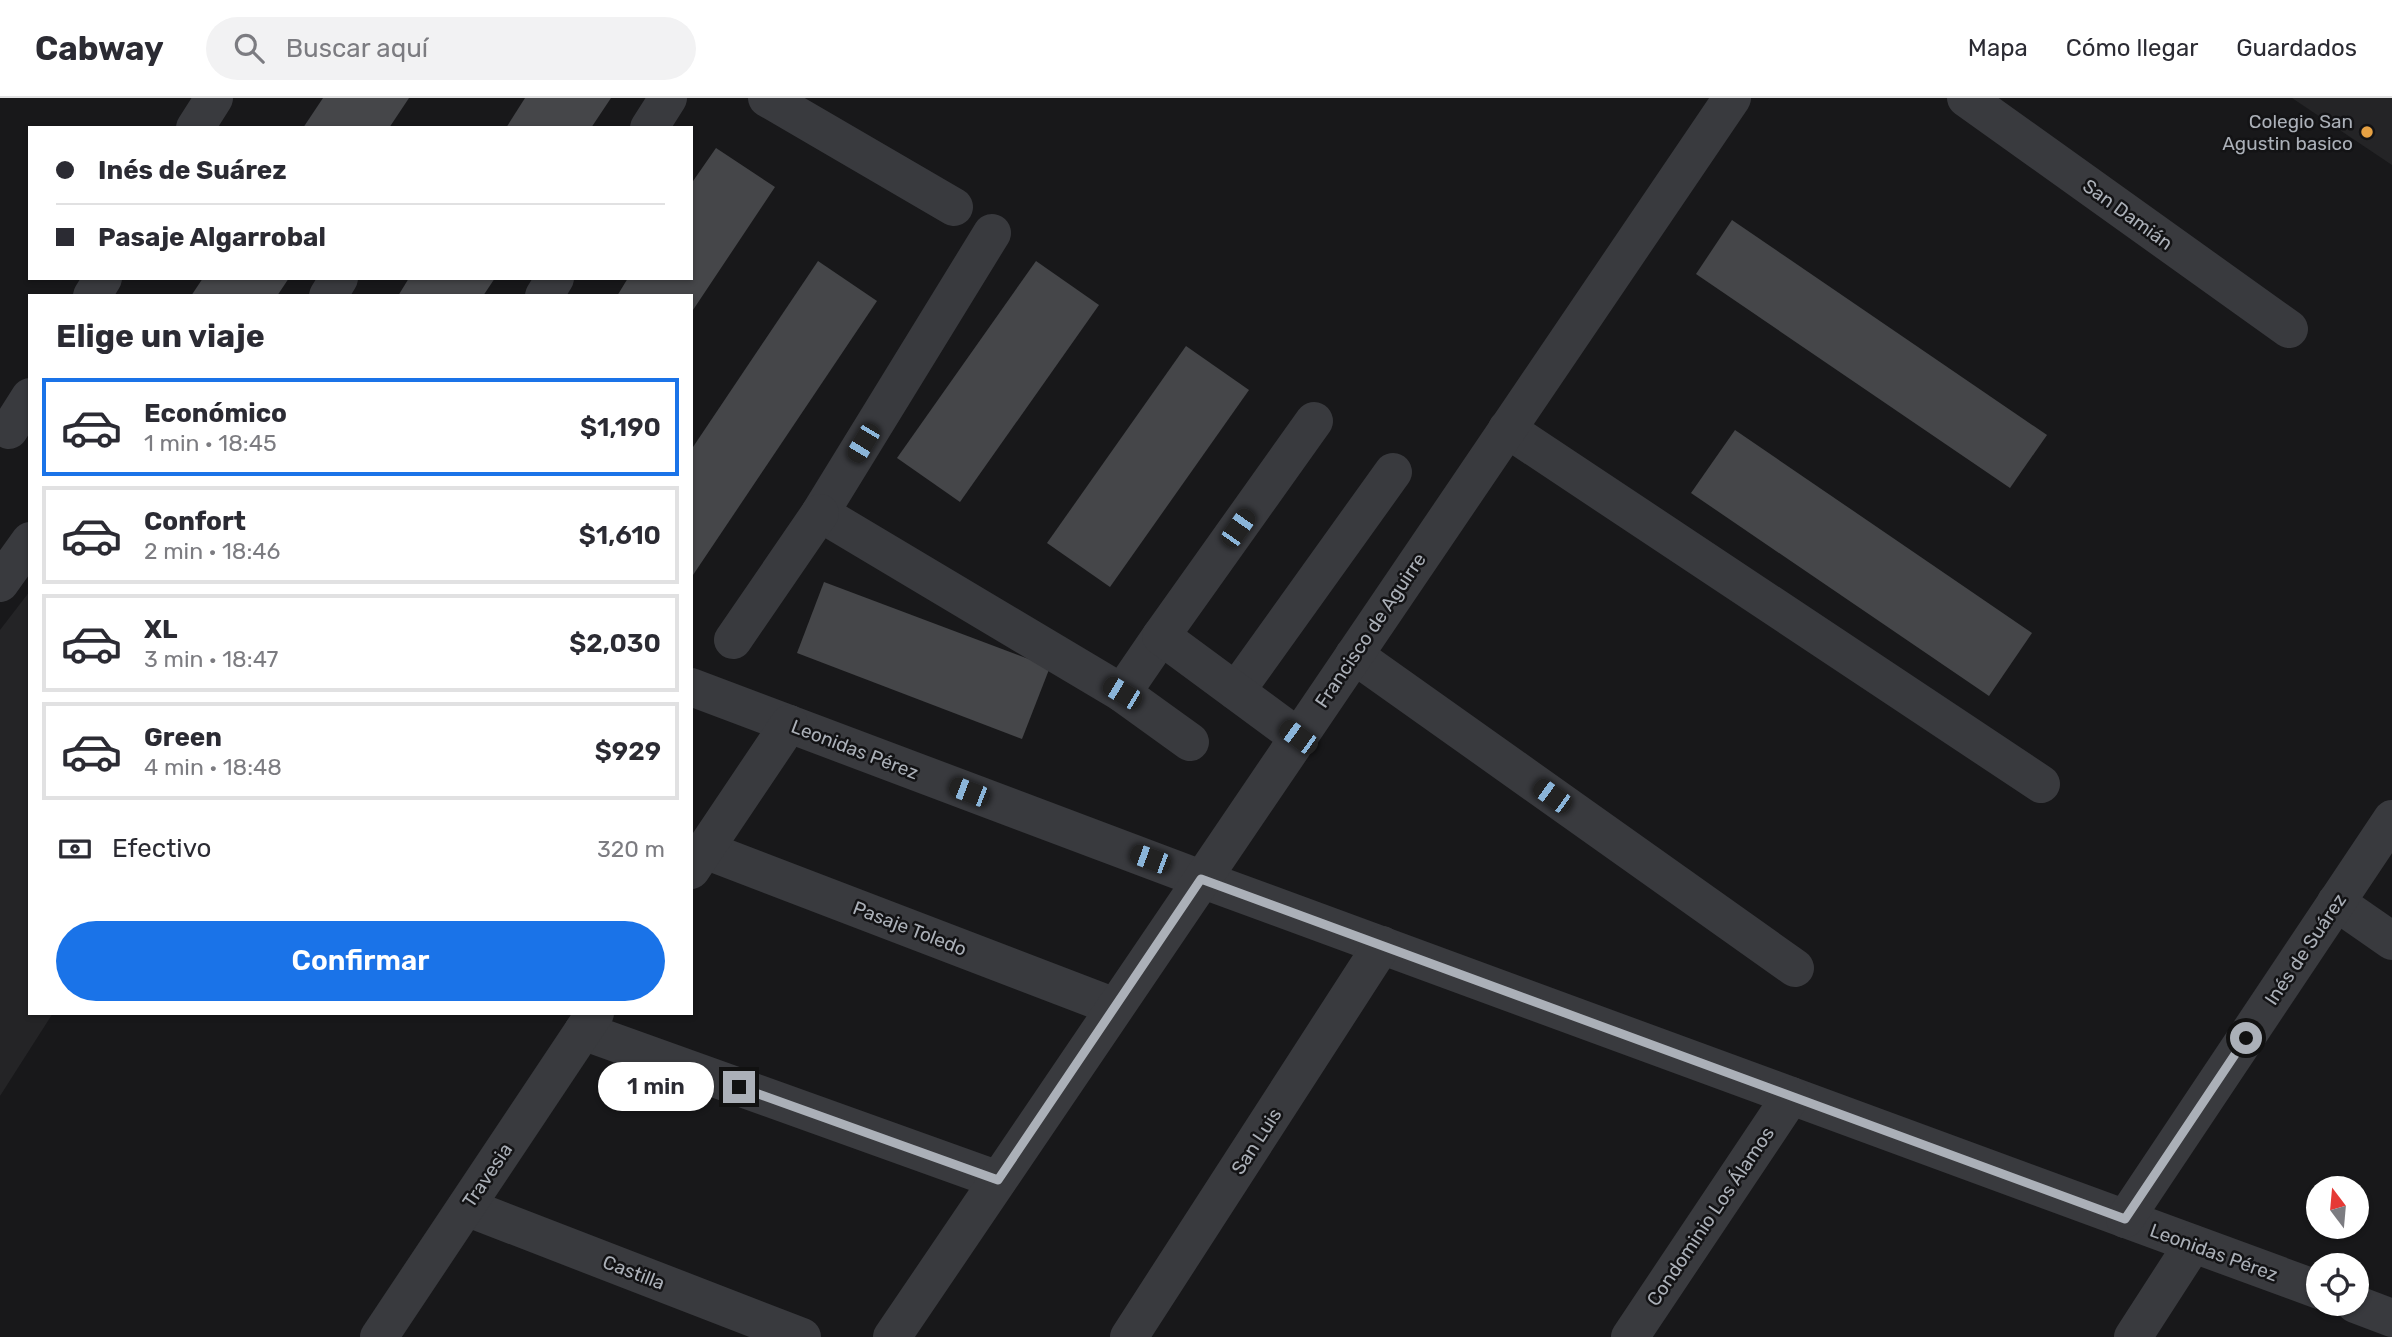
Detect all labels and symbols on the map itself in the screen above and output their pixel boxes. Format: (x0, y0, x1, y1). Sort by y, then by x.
place label: Colegio San Agustin basico (2222, 110, 2353, 155)
marker: Colegio San Agustin basico (2359, 124, 2375, 140)
street label: San Damián (2078, 174, 2177, 255)
car (844, 420, 883, 466)
car (1218, 505, 1259, 551)
street label: Francisco de Aguirre (1310, 549, 1431, 712)
car (1099, 673, 1146, 713)
street label: Leonidas Pérez (788, 715, 922, 784)
car (1275, 716, 1322, 758)
car (946, 775, 993, 809)
car (1529, 775, 1576, 817)
car (1127, 842, 1174, 876)
street label: Inés de Suárez (2260, 889, 2351, 1009)
street label: Pasaje Toledo (850, 896, 970, 961)
route start (2230, 1022, 2262, 1054)
callout: 1 min (599, 1062, 714, 1112)
route end (723, 1071, 755, 1103)
street label: San Luis (1226, 1104, 1286, 1179)
street label: Condominio Los Álamos (1642, 1122, 1779, 1310)
street label: Travesia (458, 1139, 517, 1212)
north arrow (2306, 1176, 2370, 1239)
street label: Leonidas Pérez (2147, 1219, 2281, 1286)
street label: Castilla (600, 1250, 668, 1295)

